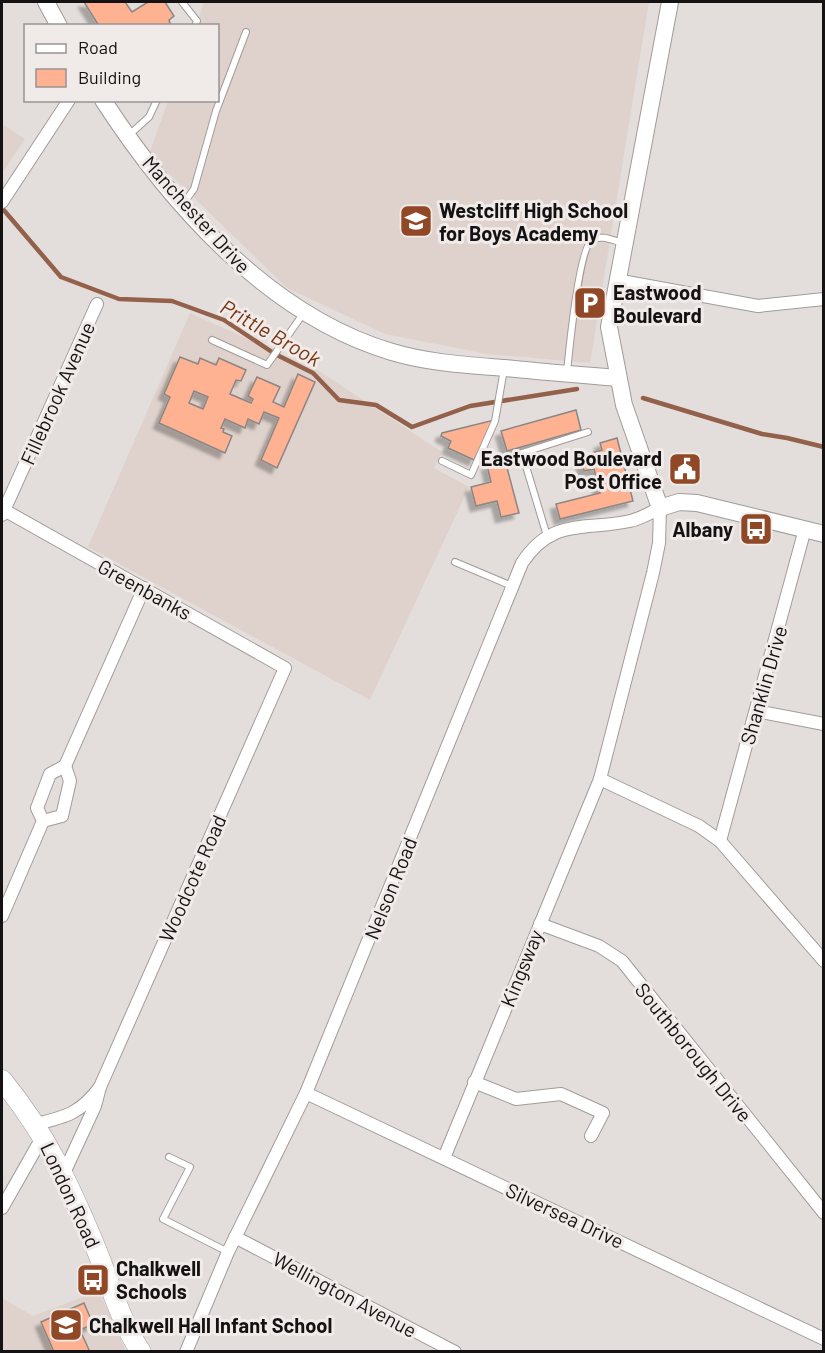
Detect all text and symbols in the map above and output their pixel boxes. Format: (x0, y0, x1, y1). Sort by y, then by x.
legend (24, 24, 219, 102)
text: Road (78, 36, 118, 58)
text: Building (78, 66, 141, 88)
street label: Manchester Drive (138, 150, 256, 278)
place label: Westcliff High School for Boys Academy (439, 198, 628, 245)
school or university icon: Westcliff High School for Boys Academy (398, 203, 434, 239)
place label: Eastwood Boulevard (613, 280, 702, 327)
parking icon: Eastwood Boulevard (572, 285, 608, 321)
water label: Prittle Brook (216, 293, 326, 371)
street label: Fillebrook Avenue (15, 318, 99, 468)
place label: Eastwood Boulevard Post Office (481, 446, 662, 493)
public building icon: Eastwood Boulevard Post Office (667, 451, 703, 487)
bus stop icon: Albany (738, 511, 774, 547)
place label: Albany (672, 517, 733, 541)
street label: Greenbanks (94, 554, 196, 624)
street label: Shanklin Drive (735, 623, 791, 747)
street label: Woodcote Road (153, 811, 231, 945)
street label: Nelson Road (359, 833, 421, 943)
street label: Kingsway (495, 926, 547, 1010)
street label: Southborough Drive (631, 978, 757, 1126)
street label: London Road (36, 1138, 106, 1252)
street label: Silversea Drive (502, 1177, 628, 1253)
street label: Wellington Avenue (269, 1246, 421, 1342)
place label: Chalkwell Schools (116, 1256, 201, 1303)
bus stop icon: Chalkwell Schools (75, 1262, 111, 1298)
school or university icon: Chalkwell Hall Infant School (48, 1307, 84, 1343)
place label: Chalkwell Hall Infant School (89, 1313, 332, 1337)

